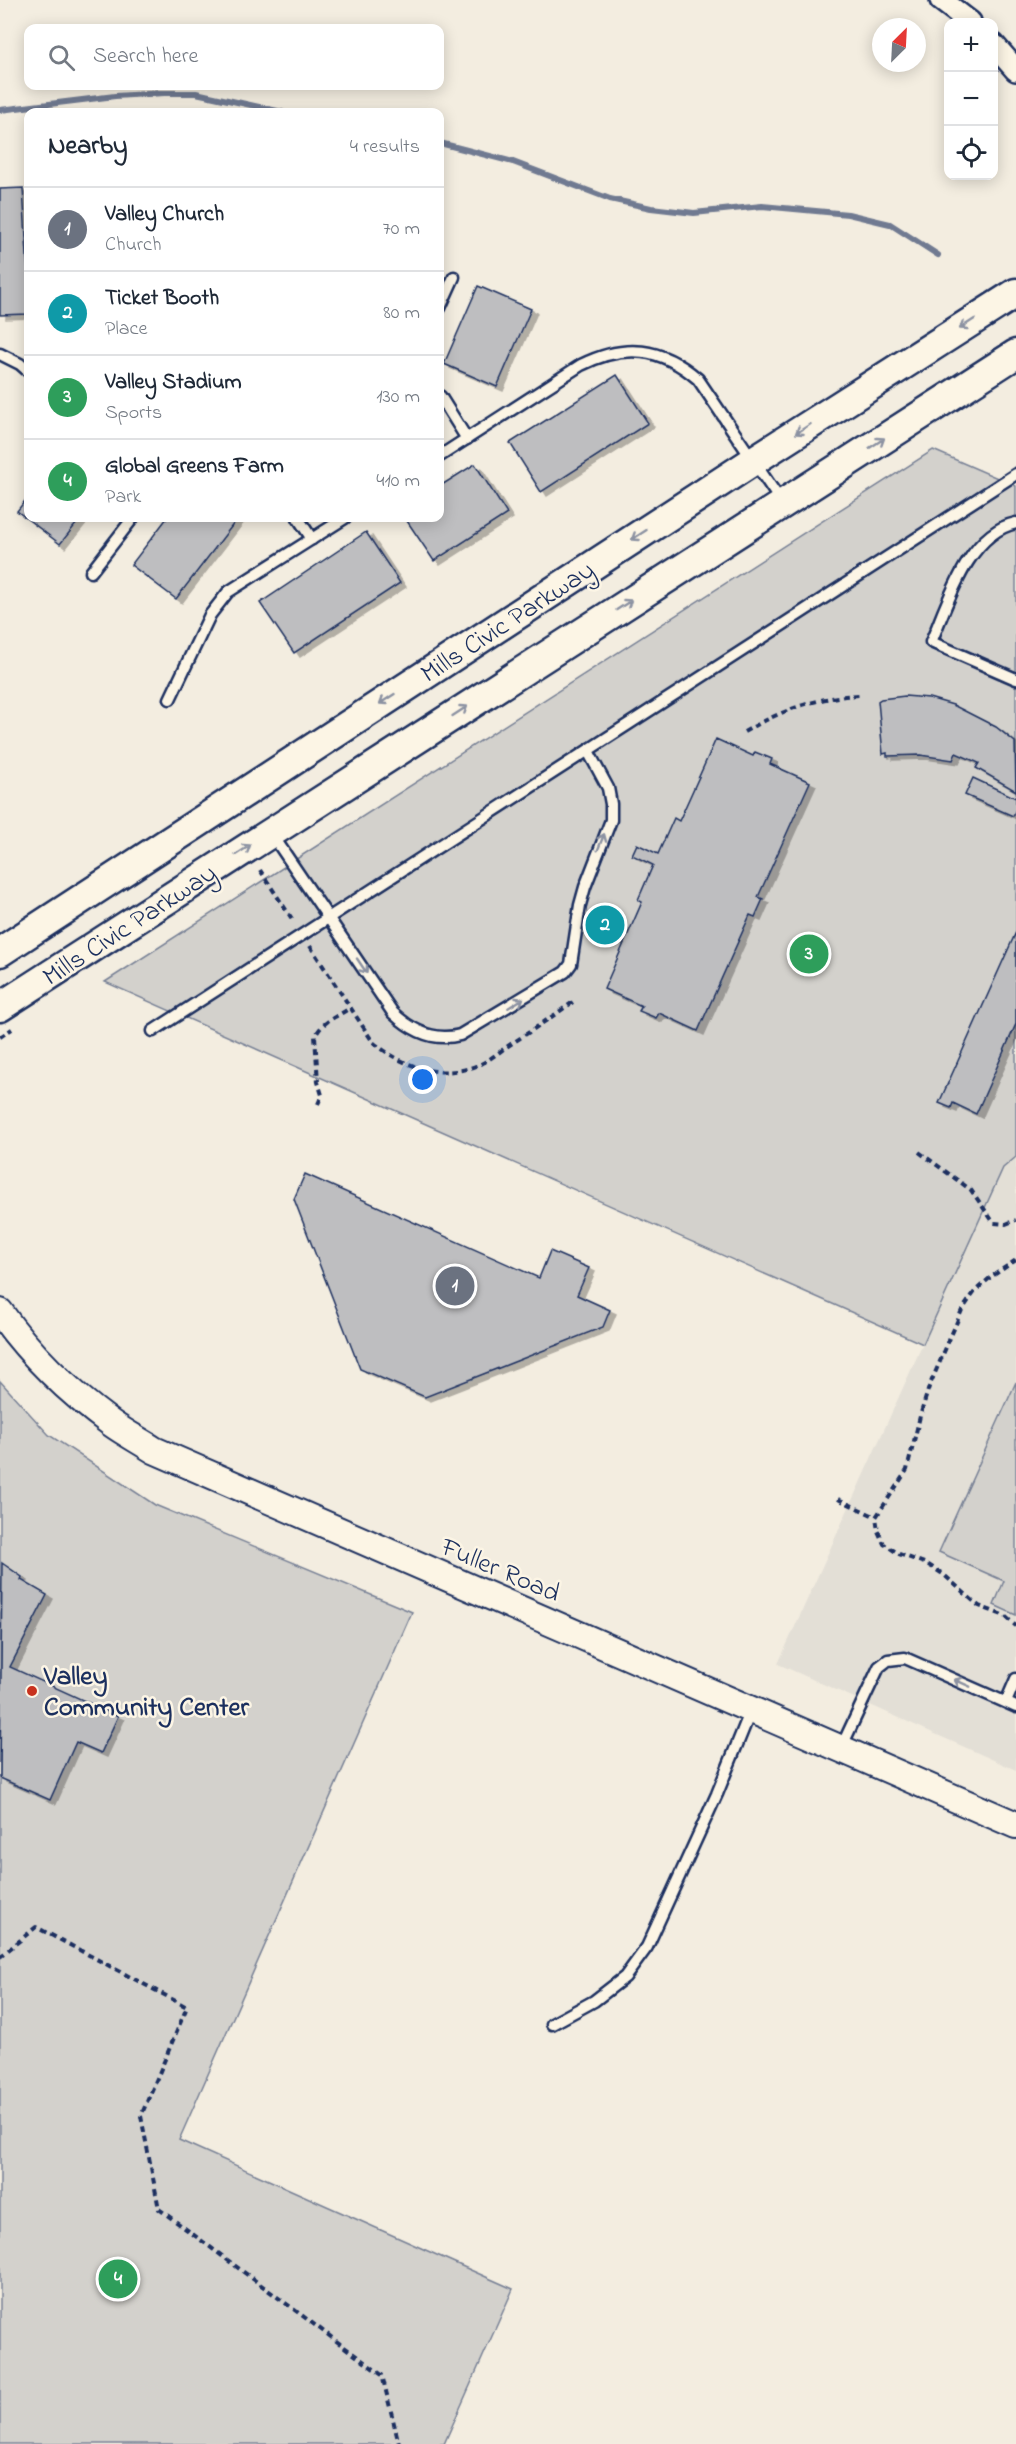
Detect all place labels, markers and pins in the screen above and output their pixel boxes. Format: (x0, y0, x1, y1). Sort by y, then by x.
pin: 2 (586, 902, 624, 948)
pin: 3 (790, 932, 828, 976)
pin: 1 (436, 1264, 474, 1308)
place label: Valley Community Center (43, 1658, 250, 1728)
marker: Valley Community Center (25, 1684, 39, 1698)
pin: 4 (98, 2256, 138, 2302)

